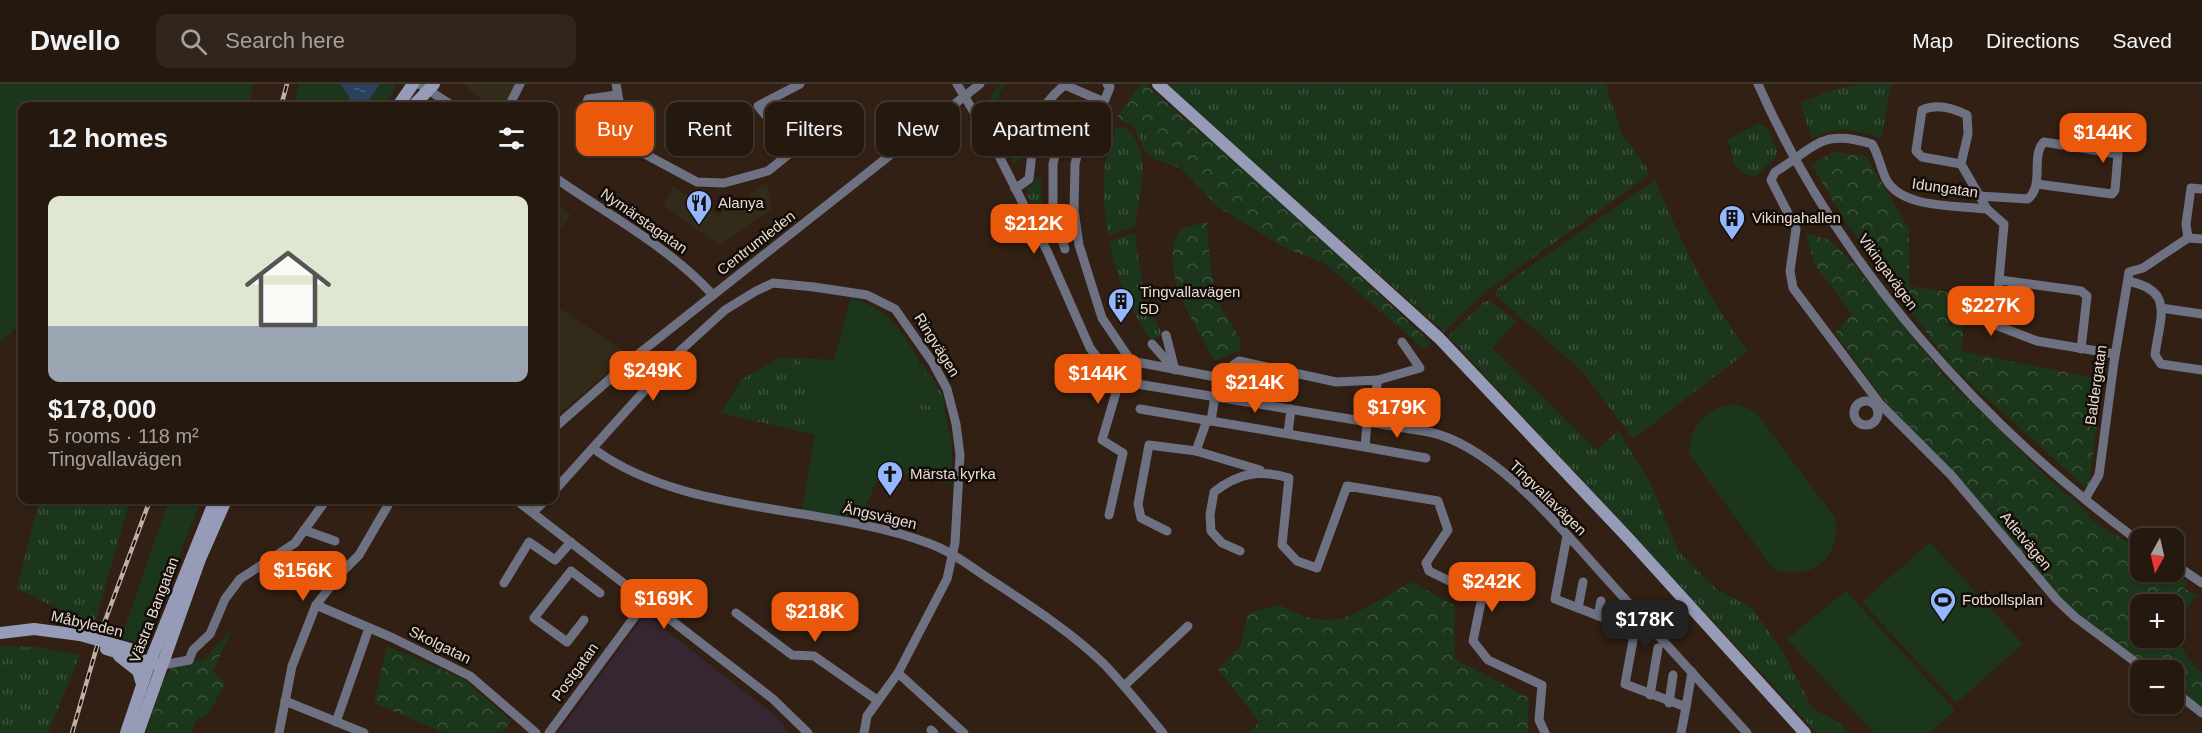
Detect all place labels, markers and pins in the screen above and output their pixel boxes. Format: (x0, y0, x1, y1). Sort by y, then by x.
pin: $144K (2061, 113, 2145, 164)
restaurant icon: Alanya (684, 188, 714, 226)
place label: Alanya (718, 194, 765, 211)
building icon: Vikingahallen (1717, 203, 1747, 241)
pin: $212K (992, 204, 1076, 255)
place label: Vikingahallen (1752, 209, 1841, 226)
place label: Tingvallavägen 5D (1140, 283, 1240, 317)
building icon: Tingvallavägen 5D (1106, 286, 1136, 324)
pin: $227K (1949, 286, 2033, 337)
pin: $249K (611, 351, 695, 402)
pin: $144K (1056, 354, 1140, 405)
pin: $214K (1213, 363, 1297, 414)
pin: $179K (1355, 388, 1439, 439)
church icon: Märsta kyrka (875, 459, 905, 497)
place label: Märsta kyrka (910, 465, 997, 482)
pin: $156K (261, 551, 345, 602)
pin: $242K (1450, 562, 1534, 613)
pin: $169K (622, 579, 706, 630)
sports icon: Fotbollsplan (1928, 585, 1958, 623)
place label: Fotbollsplan (1962, 591, 2043, 608)
pin: $218K (773, 592, 857, 643)
pin: $178K (1603, 600, 1687, 651)

